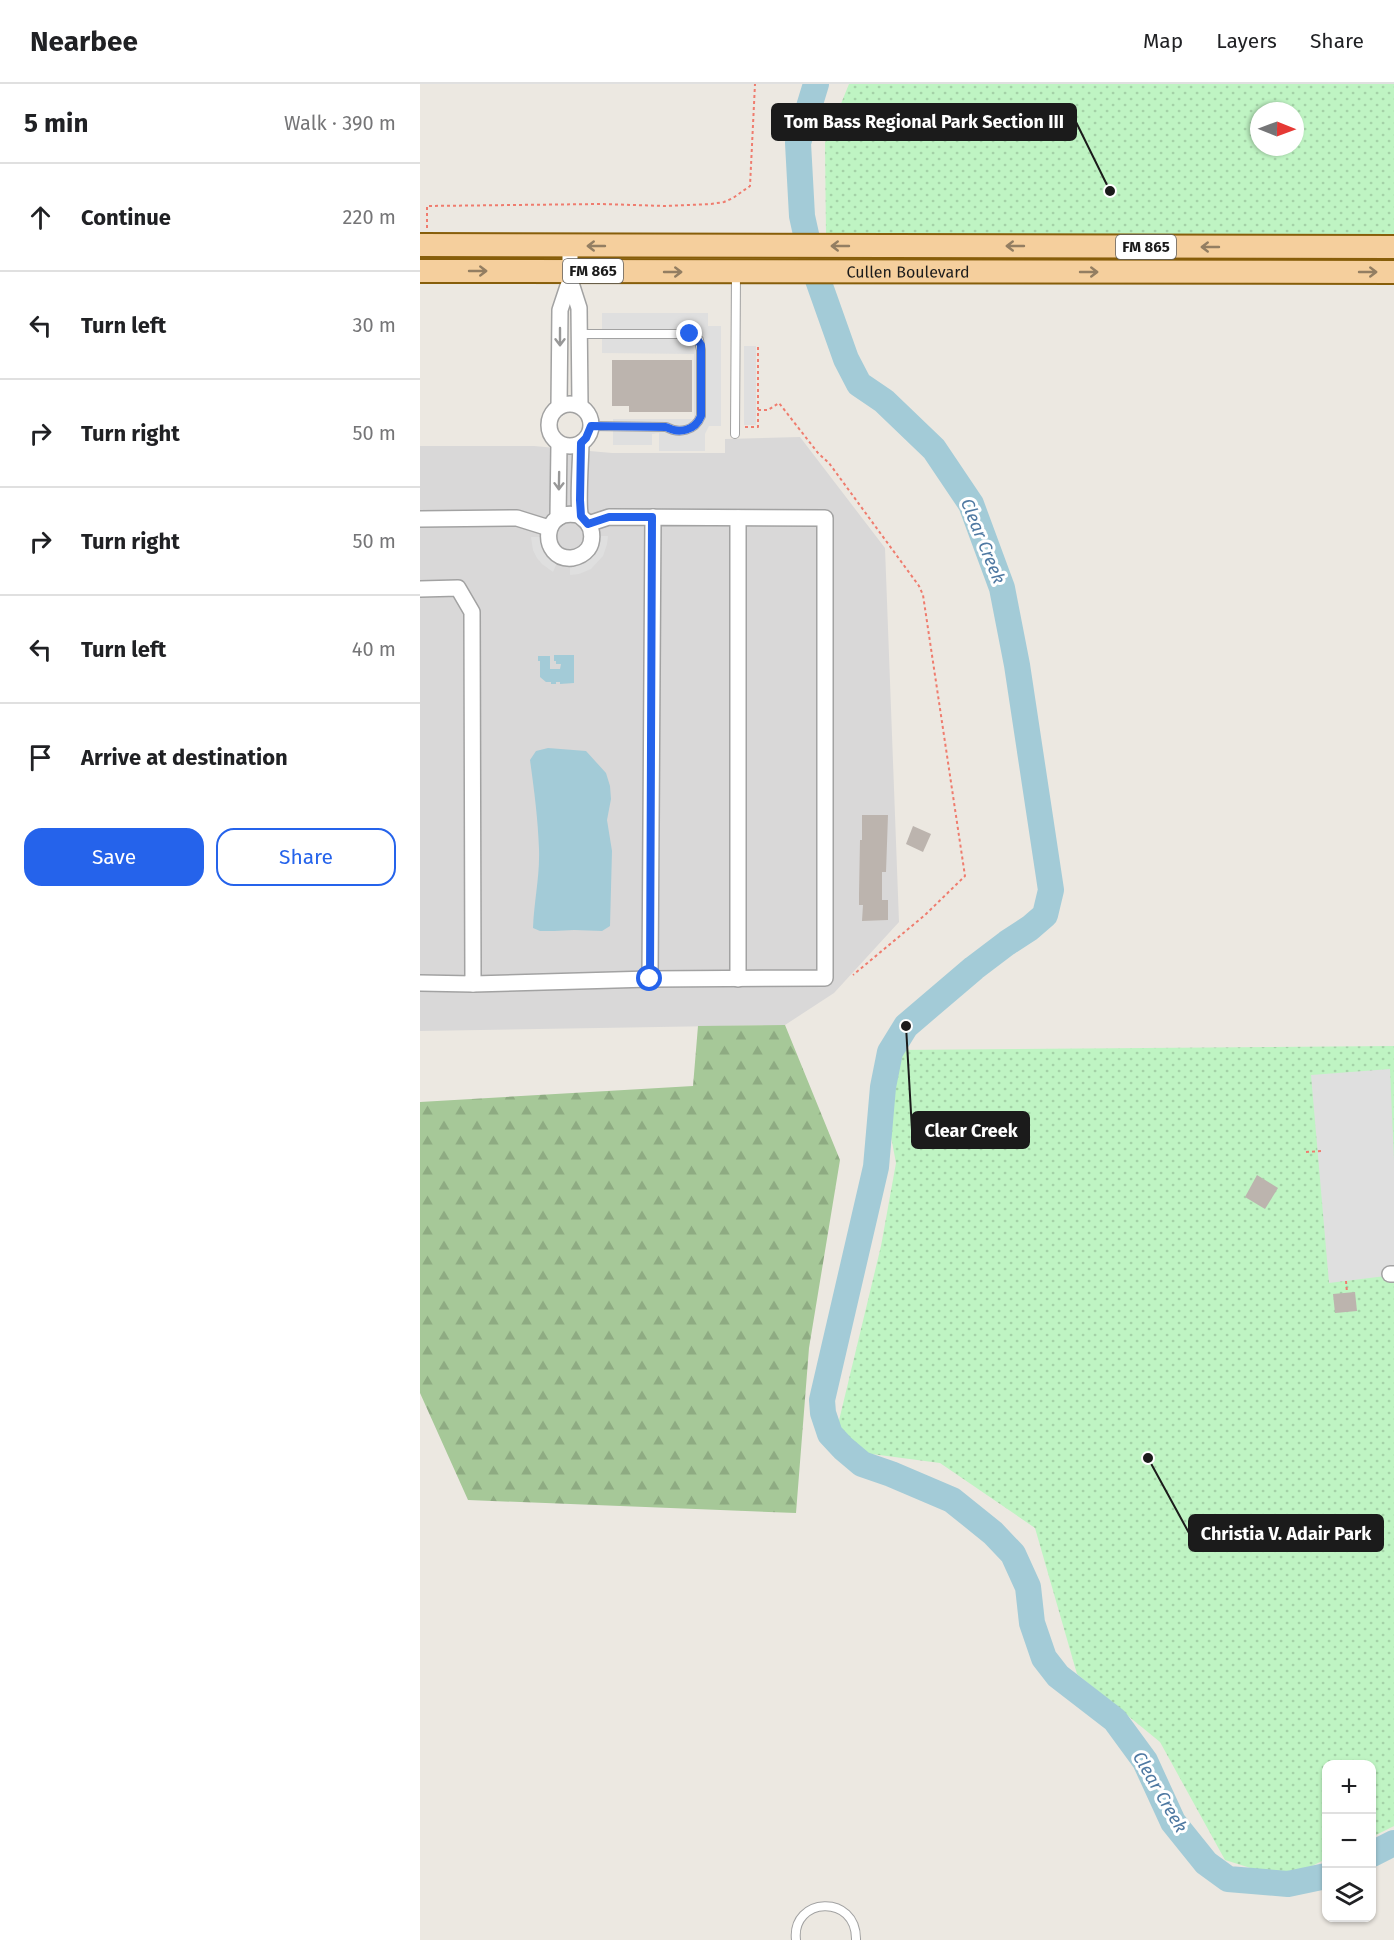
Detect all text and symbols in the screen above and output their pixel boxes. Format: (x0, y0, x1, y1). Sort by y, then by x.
text: Nearbee (30, 25, 138, 58)
text: Map (1143, 28, 1183, 54)
text: Layers (1216, 28, 1277, 54)
text: Share (1310, 28, 1364, 54)
north arrow (1250, 102, 1304, 156)
callout: Tom Bass Regional Park Section III (772, 104, 1076, 140)
text: 5 min (24, 108, 88, 139)
text: Walk · 390 m (284, 111, 396, 135)
text: Tom Bass Regional Park Section III (784, 111, 1064, 133)
icon: ahead (24, 201, 57, 234)
text: Continue (81, 204, 171, 231)
text: 220 m (343, 205, 396, 229)
road number: FM 865 (1116, 235, 1176, 259)
one-way arrow (587, 240, 607, 252)
one-way arrow (830, 240, 850, 252)
one-way arrow (1005, 240, 1025, 252)
one-way arrow (1200, 241, 1220, 253)
road number: FM 865 (563, 259, 623, 283)
street label: Cullen Boulevard (846, 262, 970, 282)
one-way arrow (468, 265, 488, 277)
one-way arrow (663, 266, 683, 278)
one-way arrow (1078, 266, 1098, 278)
one-way arrow (1357, 266, 1377, 278)
icon: left (24, 309, 57, 342)
text: Turn left (81, 312, 166, 339)
text: 30 m (352, 313, 396, 337)
route end (676, 320, 702, 346)
one-way arrow (554, 327, 566, 347)
icon: right (24, 417, 57, 450)
text: Turn right (81, 420, 180, 447)
text: 50 m (352, 421, 396, 445)
one-way arrow (553, 470, 565, 490)
water label: Clear Creek (956, 495, 1010, 587)
icon: right (24, 525, 57, 558)
text: Turn right (81, 528, 180, 555)
text: 50 m (352, 529, 396, 553)
icon: left (24, 633, 57, 666)
text: Turn left (81, 636, 166, 663)
text: 40 m (352, 637, 396, 661)
icon: arrive (24, 741, 57, 774)
text: Arrive at destination (81, 744, 288, 771)
button: Save (24, 828, 204, 886)
button: Share (216, 828, 396, 886)
route start (636, 965, 662, 991)
callout: Clear Creek (912, 1112, 1029, 1148)
text: Clear Creek (924, 1120, 1019, 1142)
callout: Christia V. Adair Park (1189, 1515, 1383, 1551)
text: Christia V. Adair Park (1201, 1523, 1372, 1545)
water label: Clear Creek (1128, 1747, 1192, 1837)
map controls (1322, 1760, 1376, 1922)
button: + (1322, 1760, 1376, 1814)
button: − (1322, 1814, 1376, 1868)
button: layers (1322, 1868, 1376, 1922)

